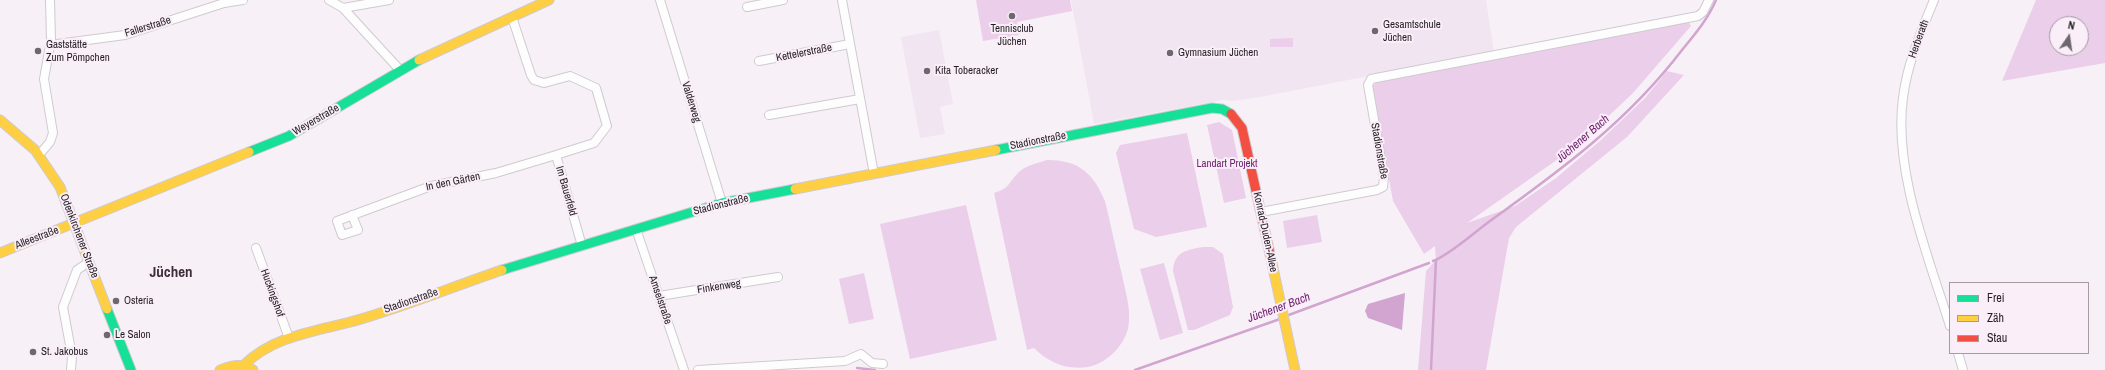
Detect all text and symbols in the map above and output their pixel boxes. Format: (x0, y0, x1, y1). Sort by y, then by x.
marker: Tennisclub Jüchen (1007, 11, 1017, 21)
street label: Fallerstraße (123, 14, 173, 40)
north arrow (2049, 16, 2089, 56)
place label: Gesamtschule Jüchen (1383, 18, 1441, 44)
street label: Herberath (1906, 18, 1932, 60)
text: N (2067, 18, 2076, 33)
place label: Tennisclub Jüchen (990, 22, 1034, 48)
marker: Gesamtschule Jüchen (1370, 26, 1380, 36)
place label: Gaststätte Zum Pömpchen (46, 38, 110, 64)
street label: Kettelerstraße (775, 41, 833, 65)
marker: Gaststätte Zum Pömpchen (33, 46, 43, 56)
place label: Gymnasium Jüchen (1178, 46, 1258, 60)
marker: Gymnasium Jüchen (1165, 48, 1175, 58)
place label: Kita Toberacker (935, 64, 998, 78)
marker: Kita Toberacker (922, 66, 932, 76)
street label: Valderweg (679, 80, 703, 124)
street label: Weyerstraße (290, 101, 342, 139)
water label: Jüchener Bach (1554, 112, 1612, 166)
street label: Stadionstraße (1368, 122, 1390, 180)
street label: Stadionstraße (1009, 129, 1067, 153)
park label: Landart Projekt (1196, 157, 1258, 171)
street label: Im Bauerfeld (553, 165, 579, 217)
street label: In den Gärten (425, 170, 481, 194)
street label: Konrad-Duden-Allee (1250, 191, 1280, 273)
street label: Odenkirchener Straße (57, 192, 101, 280)
street label: Stadionstraße (692, 192, 750, 218)
street label: Alleestraße (13, 224, 61, 252)
district label: Jüchen (149, 264, 193, 282)
street label: Huckingshof (257, 267, 287, 319)
street label: Amselstraße (646, 274, 674, 326)
street label: Finkenweg (696, 277, 742, 297)
legend (1949, 282, 2089, 354)
street label: Stadionstraße (382, 286, 440, 316)
water label: Jüchener Bach (1246, 290, 1312, 326)
text: Frei (1987, 290, 2005, 306)
place label: Osteria (124, 294, 154, 308)
marker: Osteria (111, 296, 121, 306)
text: Zäh (1987, 310, 2004, 326)
place label: Le Salon (115, 328, 151, 342)
marker: Le Salon (102, 330, 112, 340)
text: Stau (1987, 330, 2007, 346)
place label: St. Jakobus (41, 345, 88, 359)
marker: St. Jakobus (28, 347, 38, 357)

